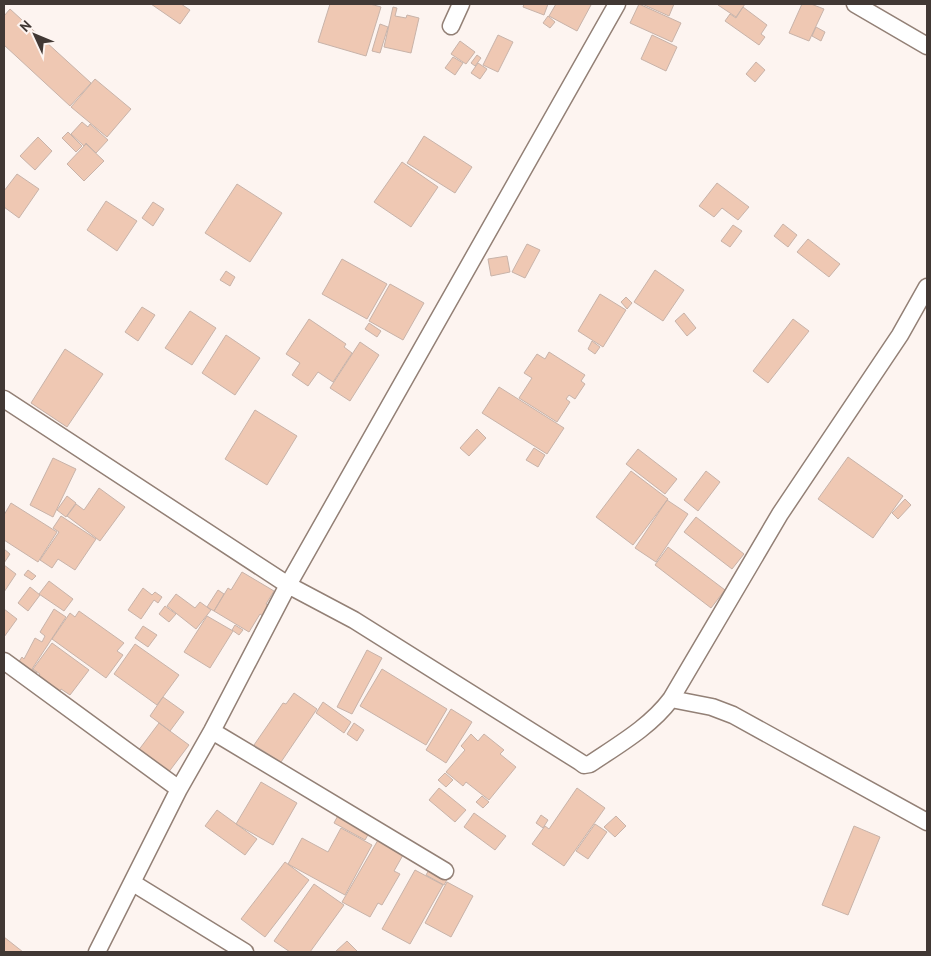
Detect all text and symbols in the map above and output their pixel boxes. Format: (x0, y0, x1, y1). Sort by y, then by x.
north arrow (10, 10, 60, 60)
text: N (16, 16, 35, 36)

